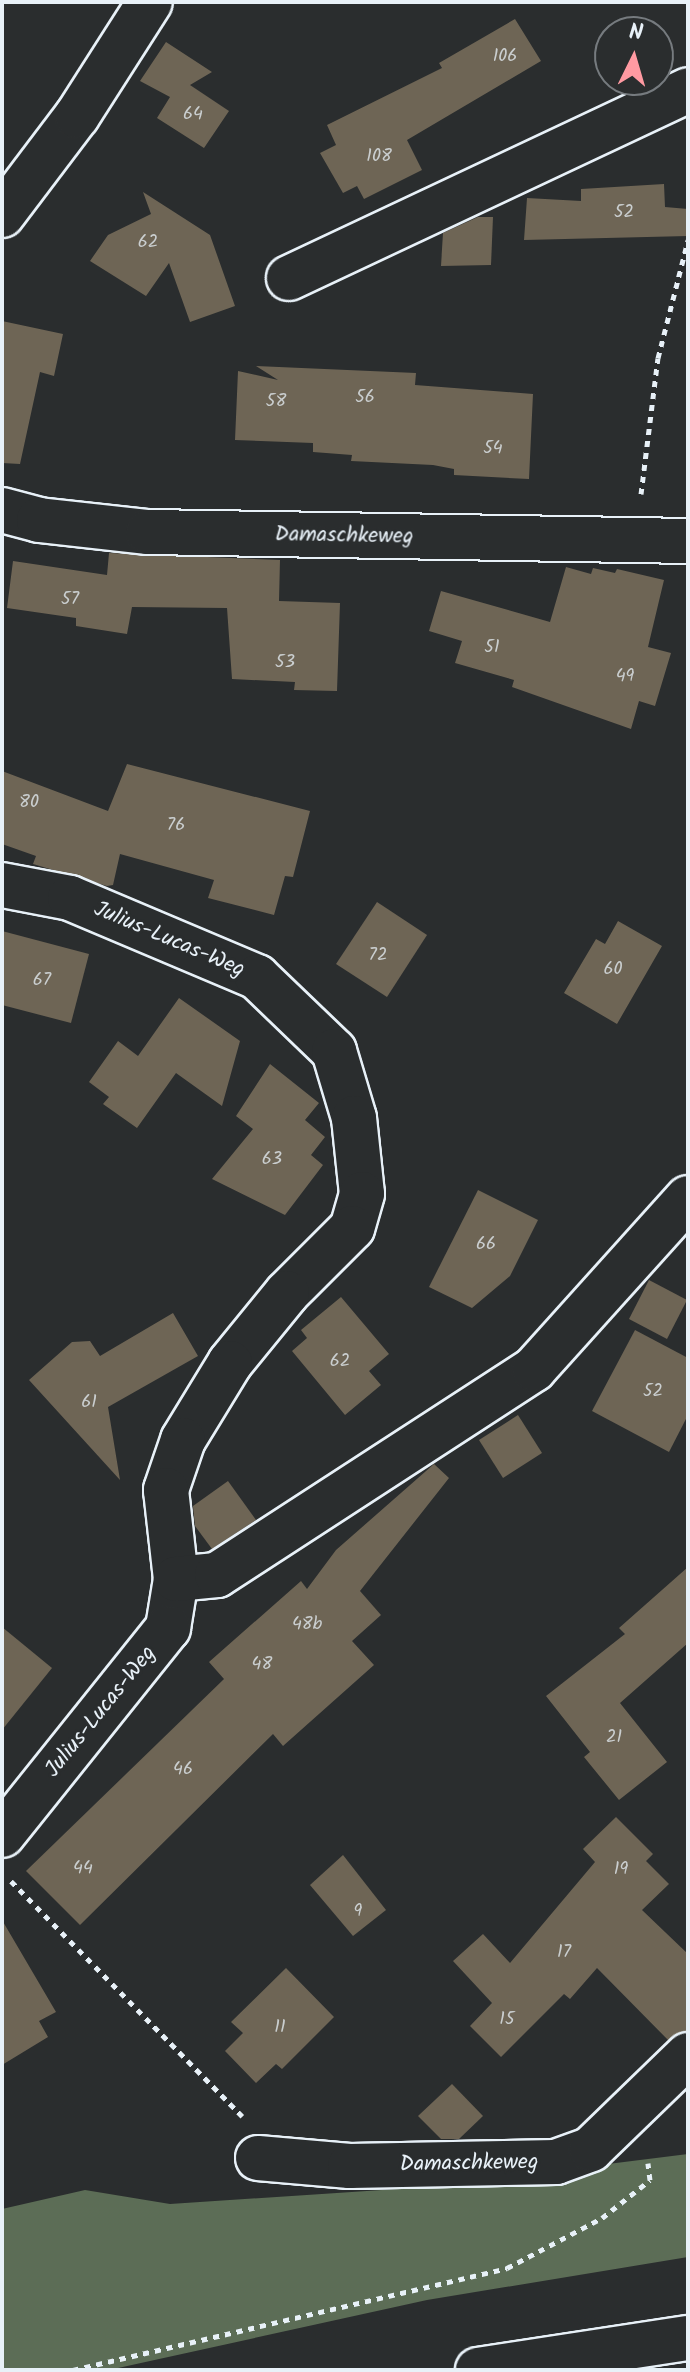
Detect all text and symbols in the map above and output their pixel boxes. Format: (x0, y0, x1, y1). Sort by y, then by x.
north arrow (594, 16, 674, 96)
text: N (628, 16, 644, 52)
house number: 106 (493, 46, 517, 68)
house number: 64 (183, 104, 203, 126)
house number: 108 (366, 146, 392, 168)
house number: 52 (614, 202, 634, 224)
house number: 62 (138, 232, 158, 254)
house number: 56 (355, 387, 375, 409)
house number: 58 (266, 391, 286, 413)
house number: 54 (483, 438, 503, 460)
street label: Damaschkeweg (274, 522, 414, 550)
house number: 57 (61, 589, 79, 611)
house number: 51 (484, 637, 500, 659)
house number: 53 (275, 652, 295, 674)
house number: 49 (616, 666, 634, 688)
house number: 80 (19, 792, 39, 814)
house number: 76 (167, 815, 185, 837)
street label: Julius-Lucas-Weg (90, 896, 248, 984)
house number: 72 (369, 945, 387, 967)
house number: 60 (603, 959, 623, 981)
house number: 67 (33, 970, 51, 992)
house number: 63 (262, 1149, 282, 1171)
house number: 66 (476, 1234, 496, 1256)
house number: 62 (330, 1351, 350, 1373)
house number: 52 (643, 1381, 663, 1403)
house number: 61 (81, 1392, 97, 1414)
house number: 48b (292, 1614, 322, 1636)
street label: Julius-Lucas-Weg (40, 1641, 162, 1783)
house number: 48 (252, 1654, 272, 1676)
house number: 21 (606, 1727, 622, 1749)
house number: 46 (173, 1759, 193, 1781)
house number: 44 (73, 1858, 93, 1880)
house number: 19 (614, 1859, 628, 1881)
house number: 9 (354, 1901, 362, 1923)
house number: 17 (557, 1942, 571, 1964)
house number: 15 (499, 2009, 515, 2031)
house number: 11 (274, 2017, 286, 2039)
street label: Damaschkeweg (399, 2150, 539, 2178)

